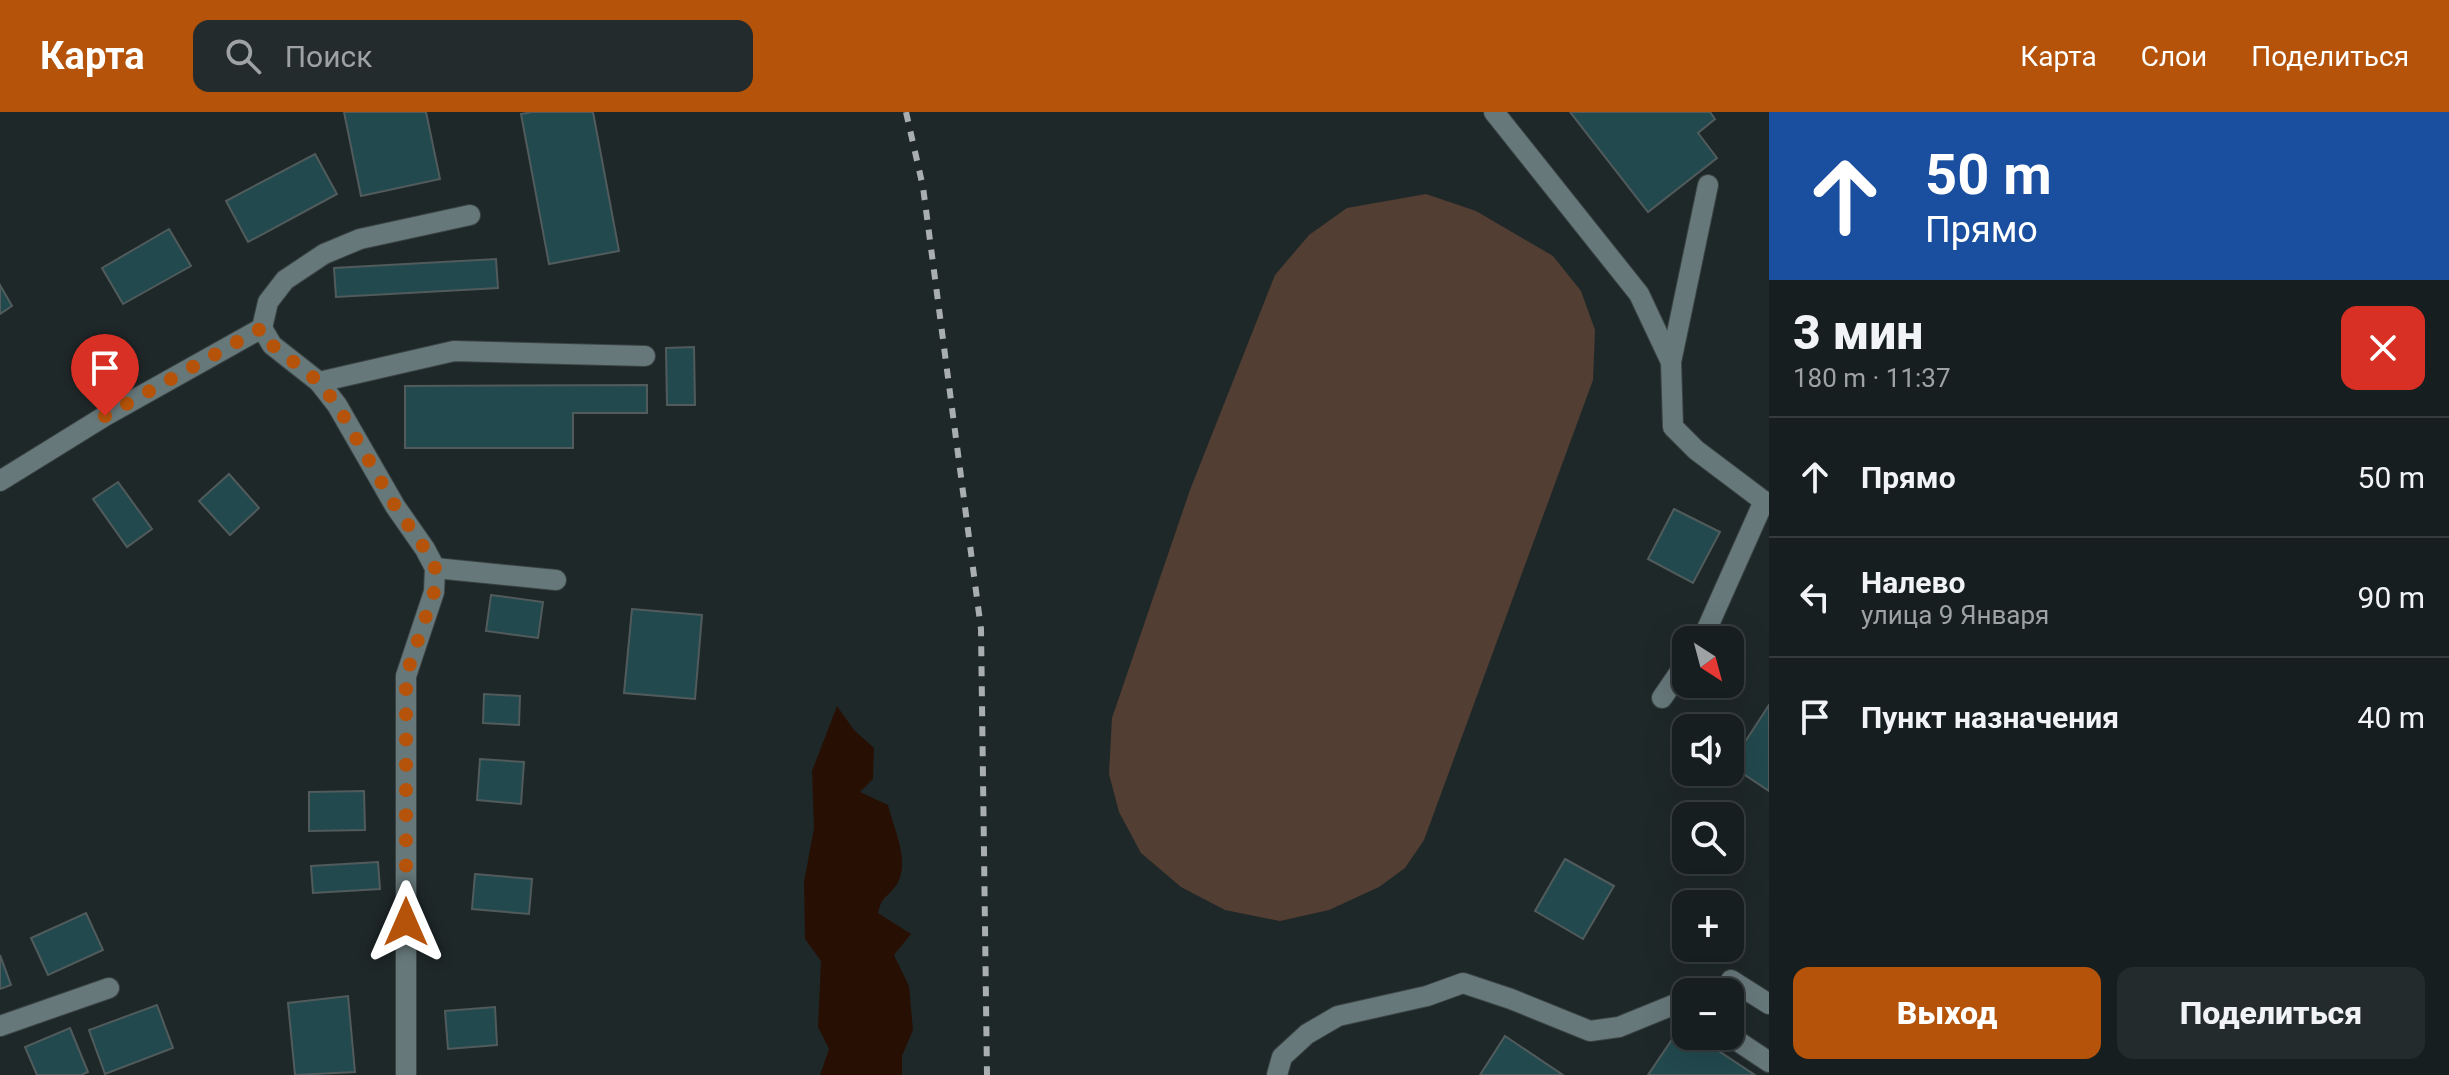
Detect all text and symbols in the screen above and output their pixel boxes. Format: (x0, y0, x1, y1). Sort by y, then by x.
search box (193, 20, 753, 92)
text: Карта (40, 34, 145, 78)
icon: search (221, 34, 265, 78)
text: Поиск (285, 39, 372, 74)
text: Карта (2020, 40, 2097, 73)
text: Слои (2141, 40, 2207, 73)
text: Поделиться (2251, 40, 2409, 73)
text: 50 m (1925, 142, 2052, 208)
icon: ahead (1793, 144, 1897, 248)
text: Прямо (1925, 209, 2038, 251)
text: 3 мин (1793, 304, 1923, 361)
button: close (2341, 306, 2425, 390)
pin (71, 334, 139, 416)
icon: arrive (83, 346, 127, 390)
text: 180 m · 11:37 (1793, 363, 1951, 393)
icon: ahead (1793, 455, 1837, 499)
text: Прямо (1861, 460, 1956, 495)
text: 50 m (2358, 460, 2425, 495)
text: Налево (1861, 565, 1965, 600)
icon: left (1793, 575, 1837, 619)
text: 90 m (2358, 580, 2425, 615)
text: улица 9 Января (1861, 600, 2049, 630)
north arrow (1672, 626, 1744, 698)
map controls (1672, 626, 1744, 1050)
icon: arrive (1793, 695, 1837, 739)
text: Пункт назначения (1861, 700, 2119, 735)
text: 40 m (2358, 700, 2425, 735)
button: sound (1672, 714, 1744, 786)
button: search (1672, 802, 1744, 874)
position arrow (364, 880, 448, 964)
button: + (1672, 890, 1744, 962)
button: Выход (1793, 967, 2101, 1059)
button: Поделиться (2117, 967, 2425, 1059)
button: − (1672, 978, 1744, 1050)

